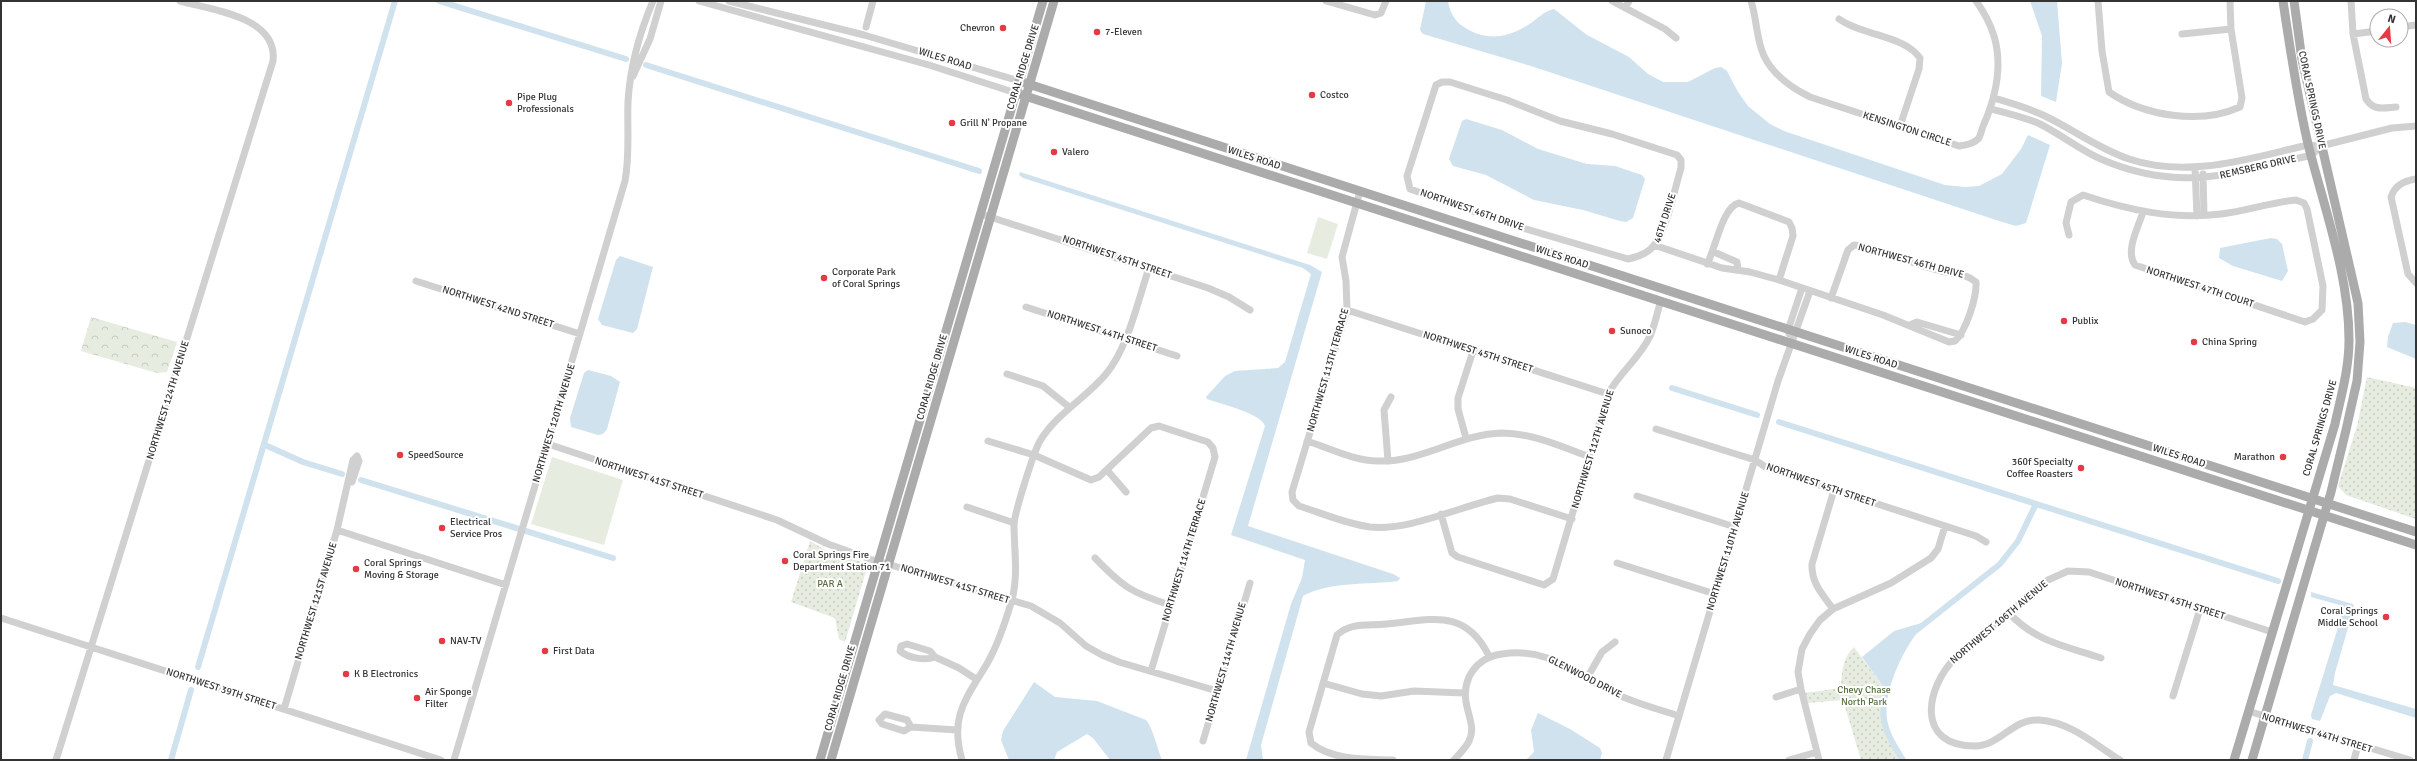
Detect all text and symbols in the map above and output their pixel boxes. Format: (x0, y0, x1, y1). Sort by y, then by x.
north arrow (2369, 8, 2409, 48)
text: N (2386, 12, 2397, 26)
place label: Chevron (960, 22, 995, 34)
marker: Chevron (998, 23, 1008, 33)
street label: CORAL RIDGE DRIVE (1004, 23, 1042, 111)
place label: 7-Eleven (1105, 26, 1142, 38)
marker: 7-Eleven (1092, 27, 1102, 37)
street label: WILES ROAD (917, 45, 973, 73)
street label: CORAL SPRINGS DRIVE (2296, 50, 2328, 150)
place label: Costco (1320, 89, 1349, 101)
marker: Costco (1307, 90, 1317, 100)
place label: Pipe Plug Professionals (517, 91, 575, 115)
marker: Pipe Plug Professionals (504, 98, 514, 108)
street label: KENSINGTON CIRCLE (1861, 109, 1953, 149)
place label: Grill N' Propane (960, 117, 1027, 129)
marker: Grill N' Propane (947, 118, 957, 128)
street label: WILES ROAD (1226, 144, 1282, 172)
place label: Valero (1062, 146, 1089, 158)
marker: Valero (1049, 147, 1059, 157)
street label: REMSBERG DRIVE (2218, 152, 2298, 182)
street label: NORTHWEST 46TH DRIVE (1419, 187, 1526, 234)
street label: 46TH DRIVE (1651, 191, 1679, 244)
street label: NORTHWEST 45TH STREET (1061, 233, 1173, 281)
street label: NORTHWEST 46TH DRIVE (1857, 241, 1966, 281)
street label: WILES ROAD (1534, 243, 1590, 271)
street label: NORTHWEST 47TH COURT (2145, 264, 2255, 310)
place label: Corporate Park of Coral Springs (832, 266, 901, 290)
marker: Corporate Park of Coral Springs (819, 273, 829, 283)
street label: NORTHWEST 42ND STREET (441, 283, 555, 331)
street label: NORTHWEST 113TH TERRACE (1305, 307, 1351, 433)
street label: NORTHWEST 44TH STREET (1046, 308, 1158, 354)
place label: Publix (2072, 315, 2099, 327)
marker: Publix (2059, 316, 2069, 326)
place label: Sunoco (1620, 325, 1652, 337)
marker: Sunoco (1607, 326, 1617, 336)
street label: NORTHWEST 45TH STREET (1422, 329, 1534, 375)
street label: CORAL RIDGE DRIVE (914, 332, 950, 421)
place label: China Spring (2202, 336, 2257, 348)
marker: China Spring (2189, 337, 2199, 347)
street label: NORTHWEST 124TH AVENUE (144, 339, 192, 461)
street label: WILES ROAD (1843, 343, 1899, 371)
street label: NORTHWEST 120TH AVENUE (530, 362, 578, 484)
street label: CORAL SPRINGS DRIVE (2300, 378, 2340, 478)
street label: NORTHWEST 112TH AVENUE (1569, 388, 1617, 510)
street label: WILES ROAD (2151, 442, 2207, 470)
place label: SpeedSource (408, 449, 464, 461)
marker: SpeedSource (395, 450, 405, 460)
place label: Marathon (2234, 451, 2275, 463)
marker: Marathon (2278, 452, 2288, 462)
street label: NORTHWEST 41ST STREET (593, 455, 705, 501)
place label: 360f Specialty Coffee Roasters (2006, 456, 2074, 480)
street label: NORTHWEST 45TH STREET (1765, 461, 1877, 509)
marker: 360f Specialty Coffee Roasters (2076, 463, 2086, 473)
street label: NORTHWEST 110TH AVENUE (1704, 490, 1752, 612)
street label: NORTHWEST 114TH TERRACE (1160, 497, 1209, 623)
place label: Electrical Service Pros (450, 516, 503, 540)
marker: Electrical Service Pros (437, 523, 447, 533)
street label: NORTHWEST 121ST AVENUE (292, 540, 340, 661)
place label: Coral Springs Fire Department Station 71 (793, 549, 890, 573)
marker: Coral Springs Fire Department Station 71 (780, 556, 790, 566)
place label: Coral Springs Moving & Storage (364, 557, 439, 581)
street label: NORTHWEST 41ST STREET (899, 562, 1011, 606)
marker: Coral Springs Moving & Storage (351, 564, 361, 574)
street label: NORTHWEST 45TH STREET (2114, 576, 2226, 622)
street label: NORTHWEST 106TH AVENUE (1948, 577, 2051, 666)
park label: PAR A (817, 578, 843, 590)
street label: NORTHWEST 114TH AVENUE (1203, 601, 1249, 723)
place label: Coral Springs Middle School (2318, 605, 2379, 629)
marker: Coral Springs Middle School (2381, 612, 2391, 622)
place label: NAV-TV (450, 635, 482, 647)
marker: NAV-TV (437, 636, 447, 646)
street label: CORAL RIDGE DRIVE (822, 643, 858, 732)
place label: First Data (553, 645, 595, 657)
marker: First Data (540, 646, 550, 656)
street label: GLENWOOD DRIVE (1546, 653, 1624, 701)
street label: NORTHWEST 39TH STREET (165, 666, 277, 712)
place label: K B Electronics (354, 668, 419, 680)
marker: K B Electronics (341, 669, 351, 679)
park label: Chevy Chase North Park (1837, 684, 1891, 708)
place label: Air Sponge Filter (425, 686, 472, 710)
marker: Air Sponge Filter (412, 693, 422, 703)
street label: NORTHWEST 44TH STREET (2260, 711, 2374, 756)

